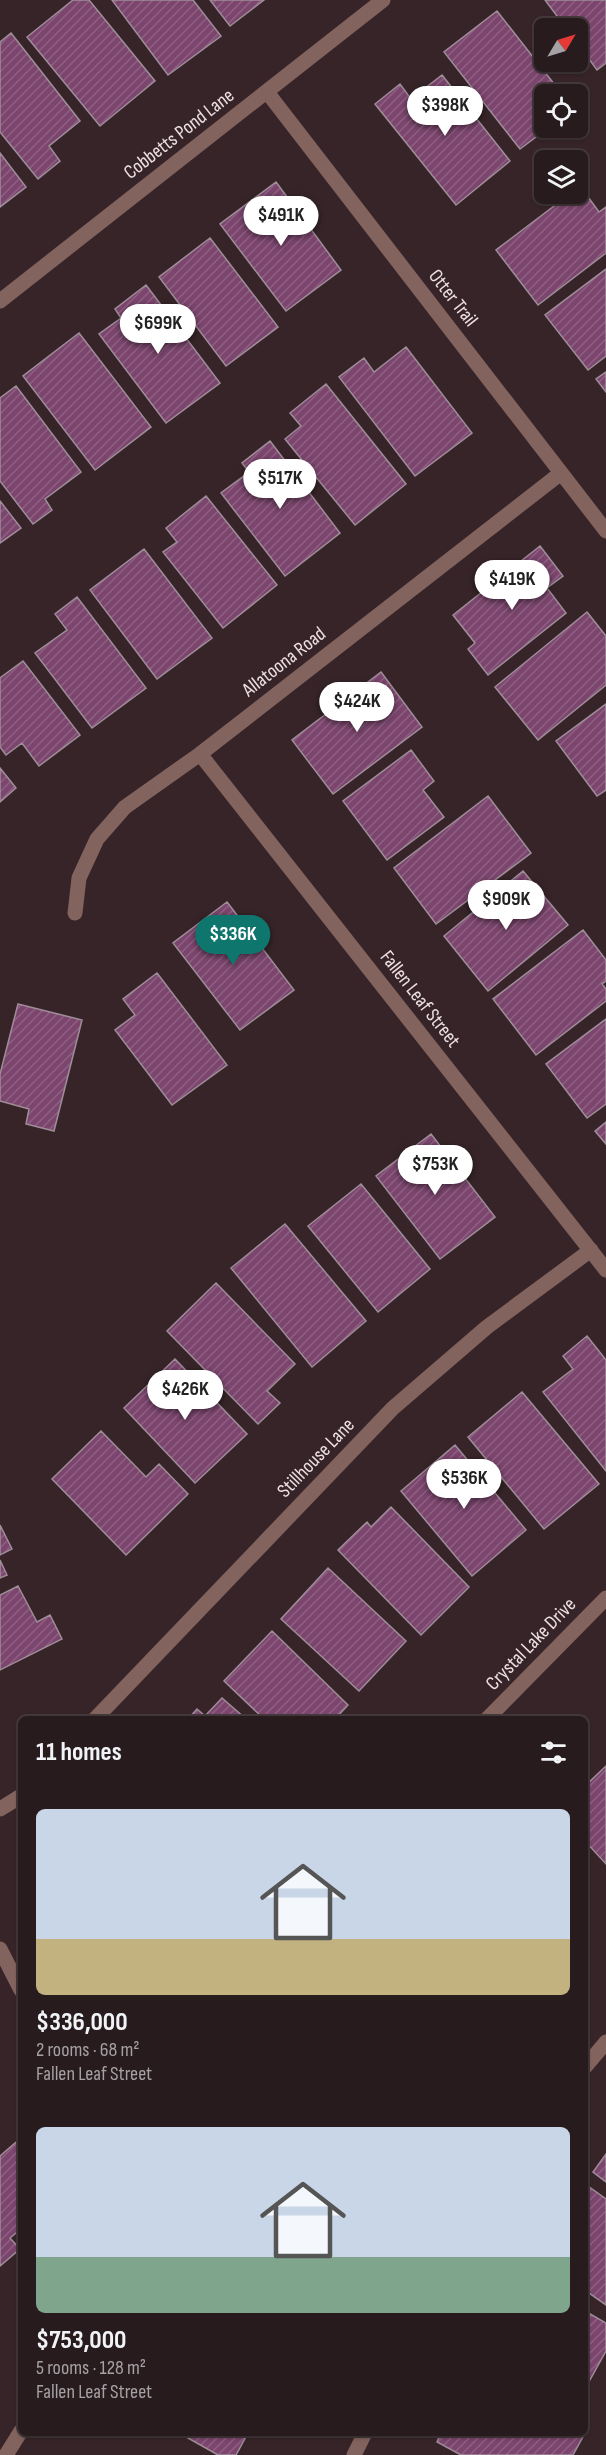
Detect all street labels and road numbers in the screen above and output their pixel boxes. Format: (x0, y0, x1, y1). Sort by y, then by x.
street label: Cobbetts Pond Lane (119, 84, 239, 184)
street label: Otter Trail (423, 265, 483, 331)
street label: Allatoona Road (237, 622, 330, 703)
street label: Fallen Leaf Street (375, 946, 465, 1052)
street label: Stillhouse Lane (272, 1413, 360, 1503)
street label: Crystal Lake Drive (481, 1593, 581, 1695)

